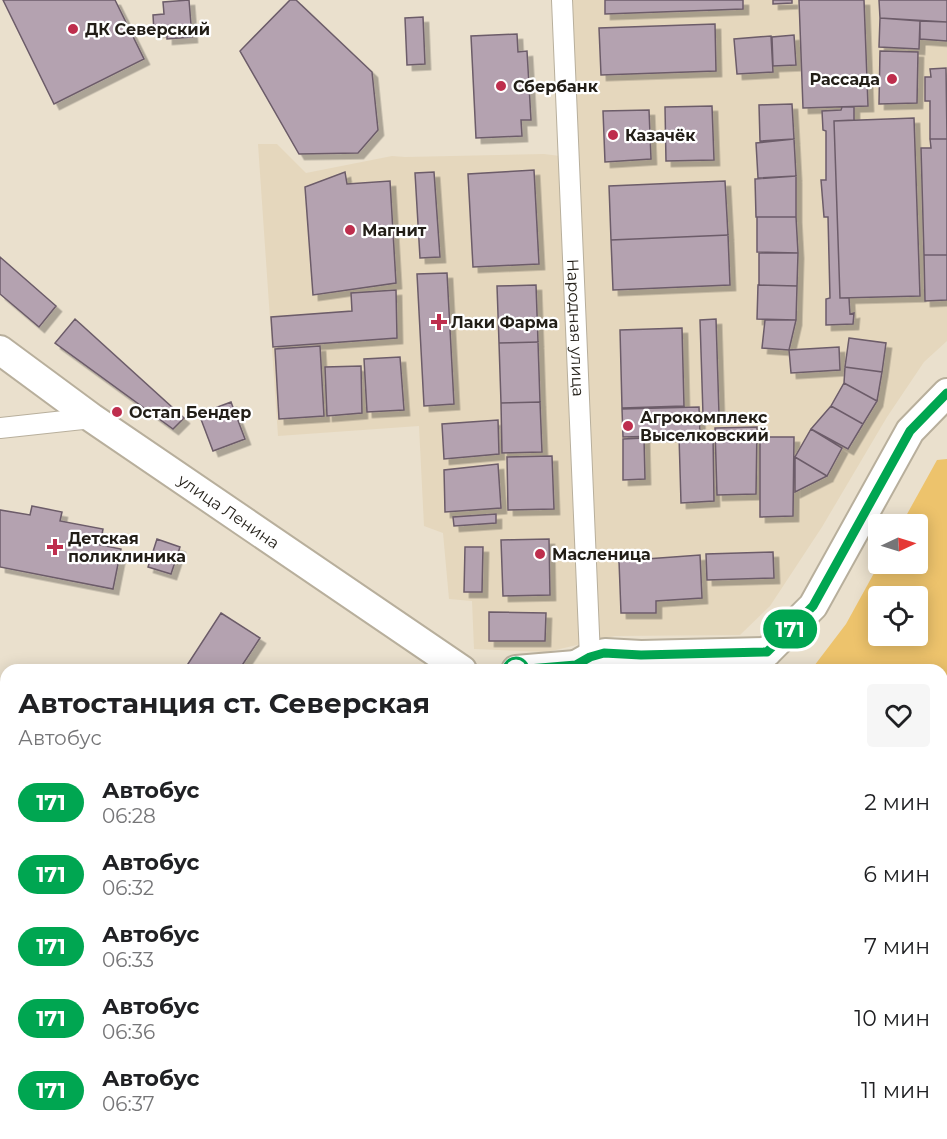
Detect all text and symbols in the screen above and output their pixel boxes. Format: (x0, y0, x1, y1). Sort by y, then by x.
place label: ДК Северский (85, 20, 210, 39)
marker: ДК Северский (66, 22, 80, 36)
place label: Рассада (810, 70, 880, 89)
marker: Рассада (885, 72, 899, 86)
place label: Сбербанк (513, 77, 599, 96)
marker: Сбербанк (494, 79, 508, 93)
place label: Казачёк (625, 126, 696, 145)
marker: Казачёк (606, 128, 620, 142)
place label: Магнит (362, 221, 427, 240)
marker: Магнит (343, 223, 357, 237)
street label: Народная улица (563, 258, 588, 397)
place label: Лаки Фарма (451, 313, 558, 332)
marker: Лаки Фарма (432, 315, 446, 329)
place label: Остап Бендер (129, 403, 251, 422)
marker: Остап Бендер (110, 405, 124, 419)
place label: Агрокомплекс Выселковский (640, 408, 769, 445)
marker: Агрокомплекс Выселковский (621, 419, 635, 433)
street label: улица Ленина (173, 470, 283, 553)
north arrow (868, 514, 928, 574)
map controls (868, 514, 928, 646)
place label: Детская поликлиника (68, 529, 186, 566)
marker: Детская поликлиника (46, 538, 64, 556)
place label: Масленица (552, 545, 651, 564)
marker: Масленица (533, 547, 547, 561)
button: locate (868, 586, 928, 646)
line badge: 171 (756, 610, 824, 648)
text: 171 (775, 617, 805, 642)
unlabelled marker (503, 657, 529, 683)
button: heart (867, 684, 930, 747)
text: Автостанция ст. Северская (18, 686, 430, 720)
text: Автобус (18, 726, 102, 750)
text: Автобус (102, 777, 200, 804)
text: 2 мин (864, 789, 930, 816)
text: 171 (36, 790, 66, 815)
text: 06:28 (102, 804, 156, 828)
text: Автобус (102, 849, 200, 876)
text: 6 мин (863, 861, 930, 888)
text: 171 (36, 862, 66, 887)
text: 06:32 (102, 876, 154, 900)
text: Автобус (102, 921, 200, 948)
text: 7 мин (864, 933, 930, 960)
text: 171 (36, 934, 66, 959)
text: 06:33 (102, 948, 154, 972)
text: Автобус (102, 993, 200, 1020)
text: 10 мин (854, 1005, 930, 1032)
text: 171 (36, 1006, 66, 1031)
text: 06:36 (102, 1020, 155, 1044)
text: Автобус (102, 1065, 200, 1092)
text: 11 мин (861, 1077, 930, 1104)
text: 171 (36, 1078, 66, 1103)
text: 06:37 (102, 1092, 154, 1116)

